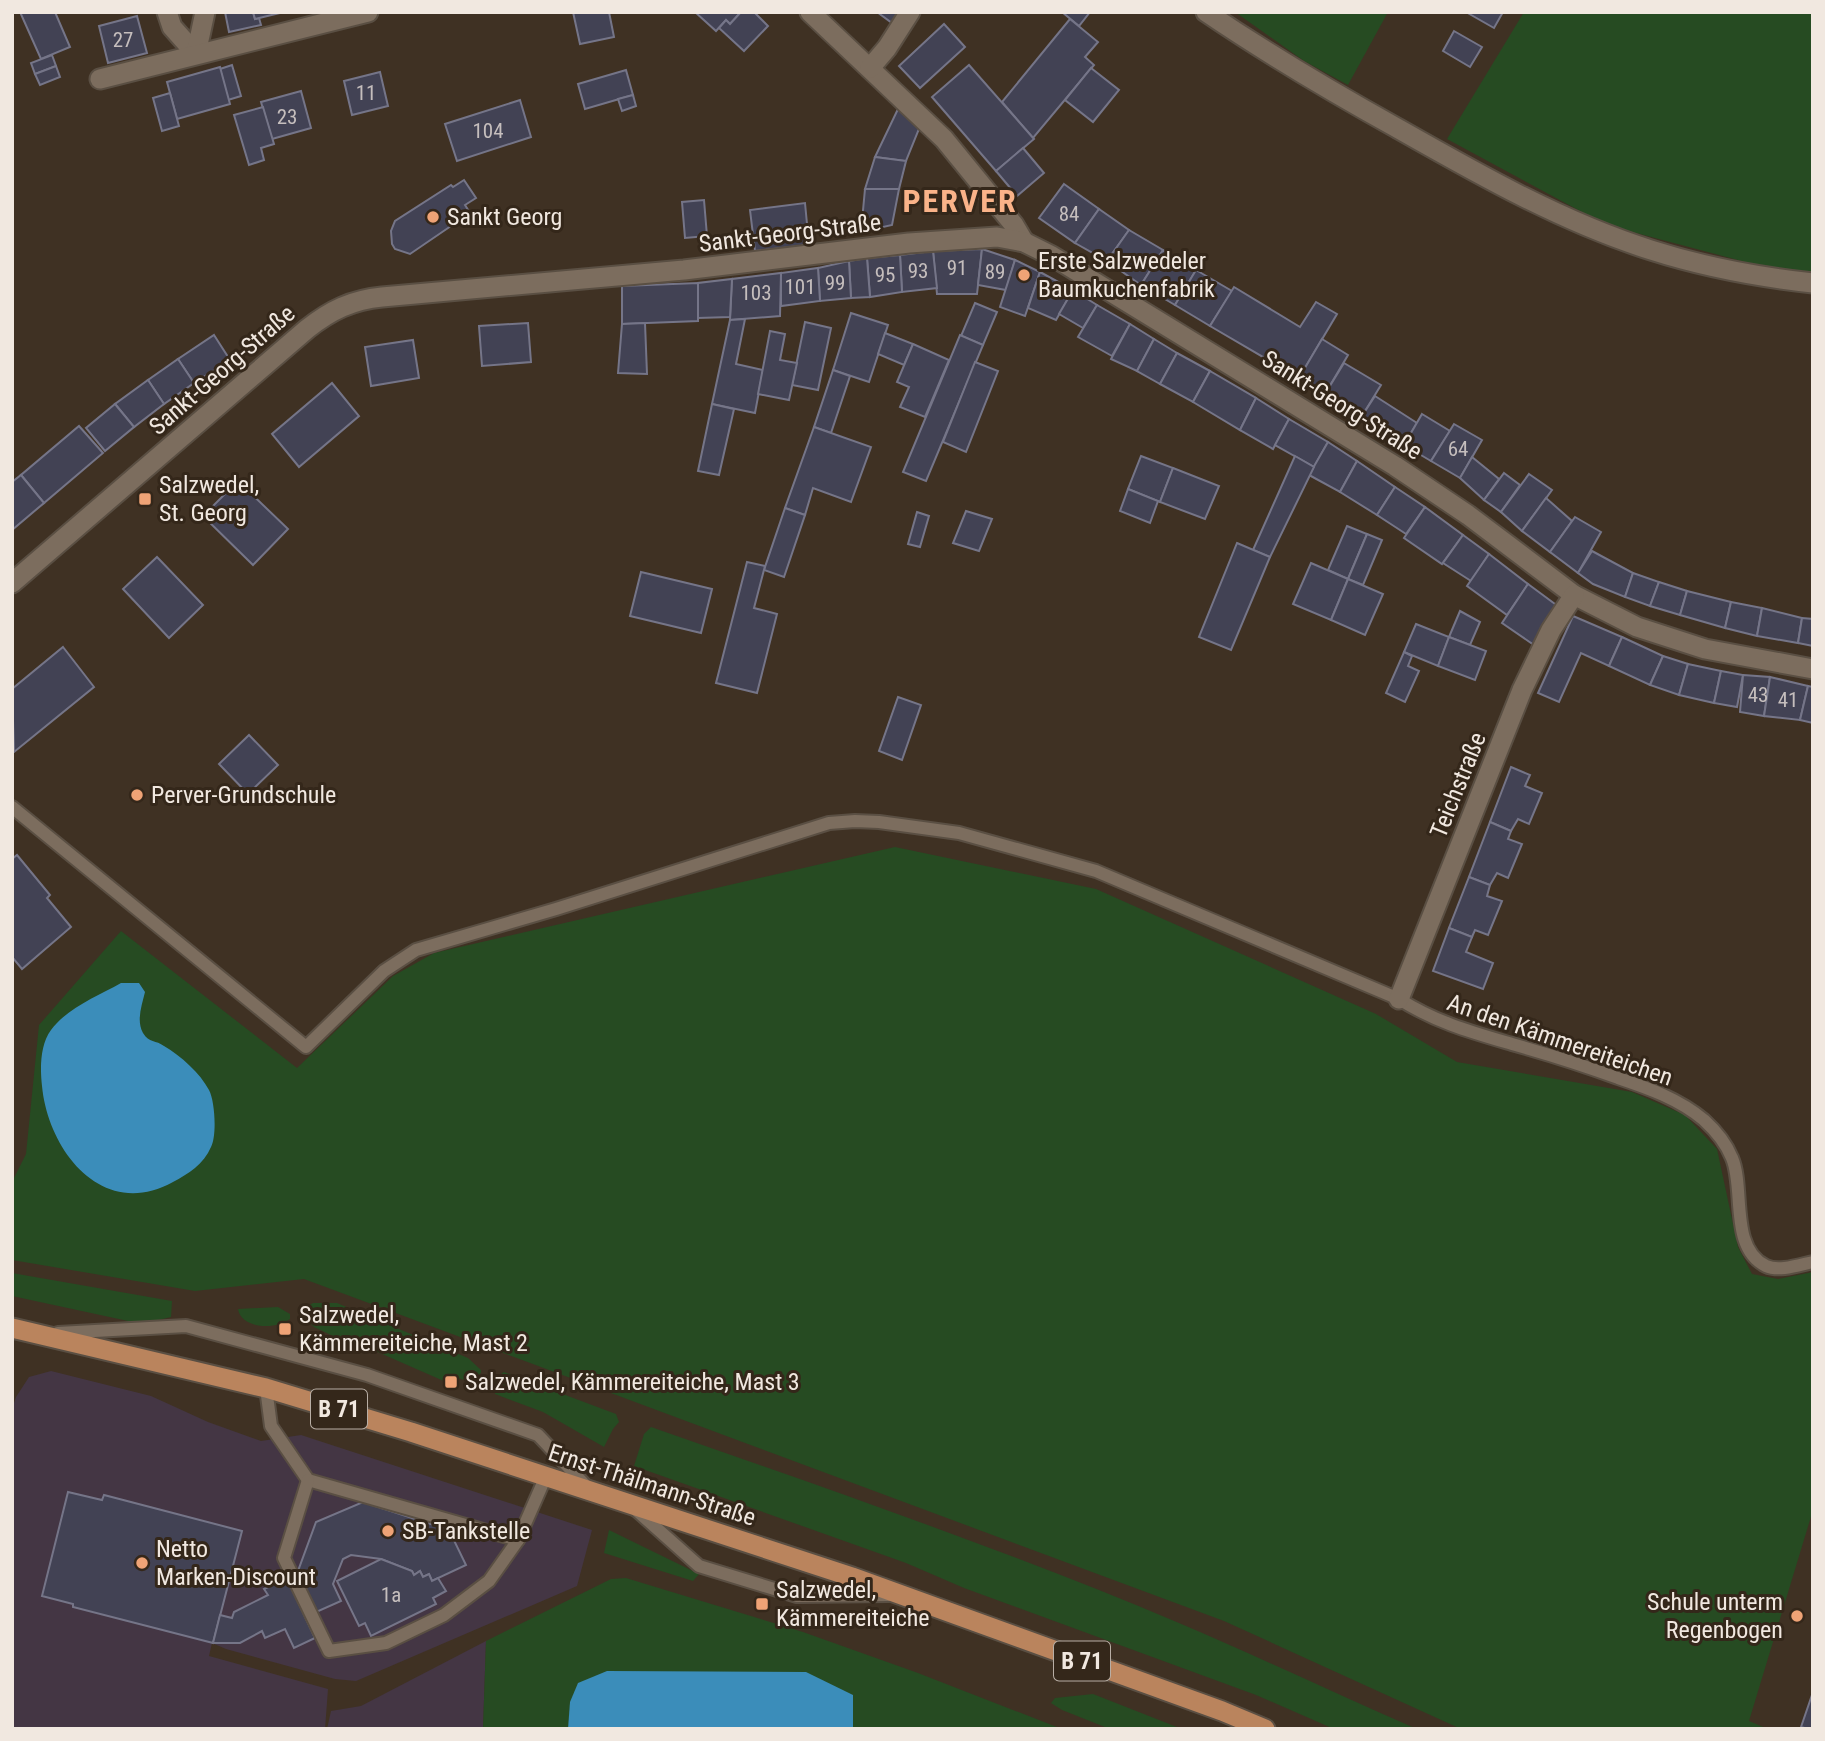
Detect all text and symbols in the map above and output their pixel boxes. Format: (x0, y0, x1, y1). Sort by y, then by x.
house number: 27 (113, 28, 133, 52)
house number: 11 (356, 81, 376, 105)
house number: 23 (277, 105, 297, 129)
house number: 104 (472, 119, 504, 143)
district label: PERVER (902, 182, 1018, 220)
house number: 84 (1059, 202, 1079, 226)
place label: Sankt Georg (447, 203, 562, 231)
street label: Sankt-Georg-Straße (697, 208, 883, 258)
marker: Sankt Georg (425, 209, 441, 225)
place label: Erste Salzwedeler Baumkuchenfabrik (1038, 247, 1215, 303)
house number: 91 (947, 256, 967, 280)
house number: 93 (908, 259, 928, 283)
house number: 89 (985, 260, 1005, 284)
house number: 95 (875, 263, 895, 287)
marker: Erste Salzwedeler Baumkuchenfabrik (1016, 267, 1032, 283)
house number: 99 (825, 271, 845, 295)
house number: 101 (784, 275, 816, 299)
house number: 103 (740, 281, 772, 305)
street label: Sankt-Georg-Straße (144, 299, 300, 441)
street label: Sankt-Georg-Straße (1257, 345, 1427, 465)
house number: 64 (1448, 437, 1468, 461)
place label: Salzwedel, St. Georg (159, 471, 259, 527)
marker: Salzwedel, St. Georg (137, 491, 153, 507)
house number: 43 (1748, 683, 1768, 707)
house number: 41 (1778, 688, 1798, 712)
street label: Teichstraße (1424, 728, 1492, 842)
place label: Perver-Grundschule (151, 781, 336, 809)
marker: Perver-Grundschule (129, 787, 145, 803)
street label: An den Kämmereiteichen (1444, 988, 1676, 1092)
place label: Salzwedel, Kämmereiteiche, Mast 2 (299, 1301, 528, 1357)
marker: Salzwedel, Kämmereiteiche, Mast 2 (277, 1321, 293, 1337)
place label: Salzwedel, Kämmereiteiche, Mast 3 (465, 1368, 800, 1396)
marker: Salzwedel, Kämmereiteiche, Mast 3 (443, 1374, 459, 1390)
road number: B 71 (311, 1390, 367, 1428)
street label: Ernst-Thälmann-Straße (545, 1438, 759, 1532)
place label: SB-Tankstelle (402, 1517, 530, 1545)
marker: SB-Tankstelle (380, 1523, 396, 1539)
place label: Netto Marken-Discount (156, 1535, 316, 1591)
marker: Netto Marken-Discount (134, 1555, 150, 1571)
place label: Salzwedel, Kämmereiteiche (776, 1576, 930, 1632)
house number: 1a (381, 1583, 401, 1607)
place label: Schule unterm Regenbogen (1647, 1588, 1783, 1644)
marker: Salzwedel, Kämmereiteiche (754, 1596, 770, 1612)
marker: Schule unterm Regenbogen (1789, 1608, 1805, 1624)
road number: B 71 (1054, 1642, 1110, 1680)

